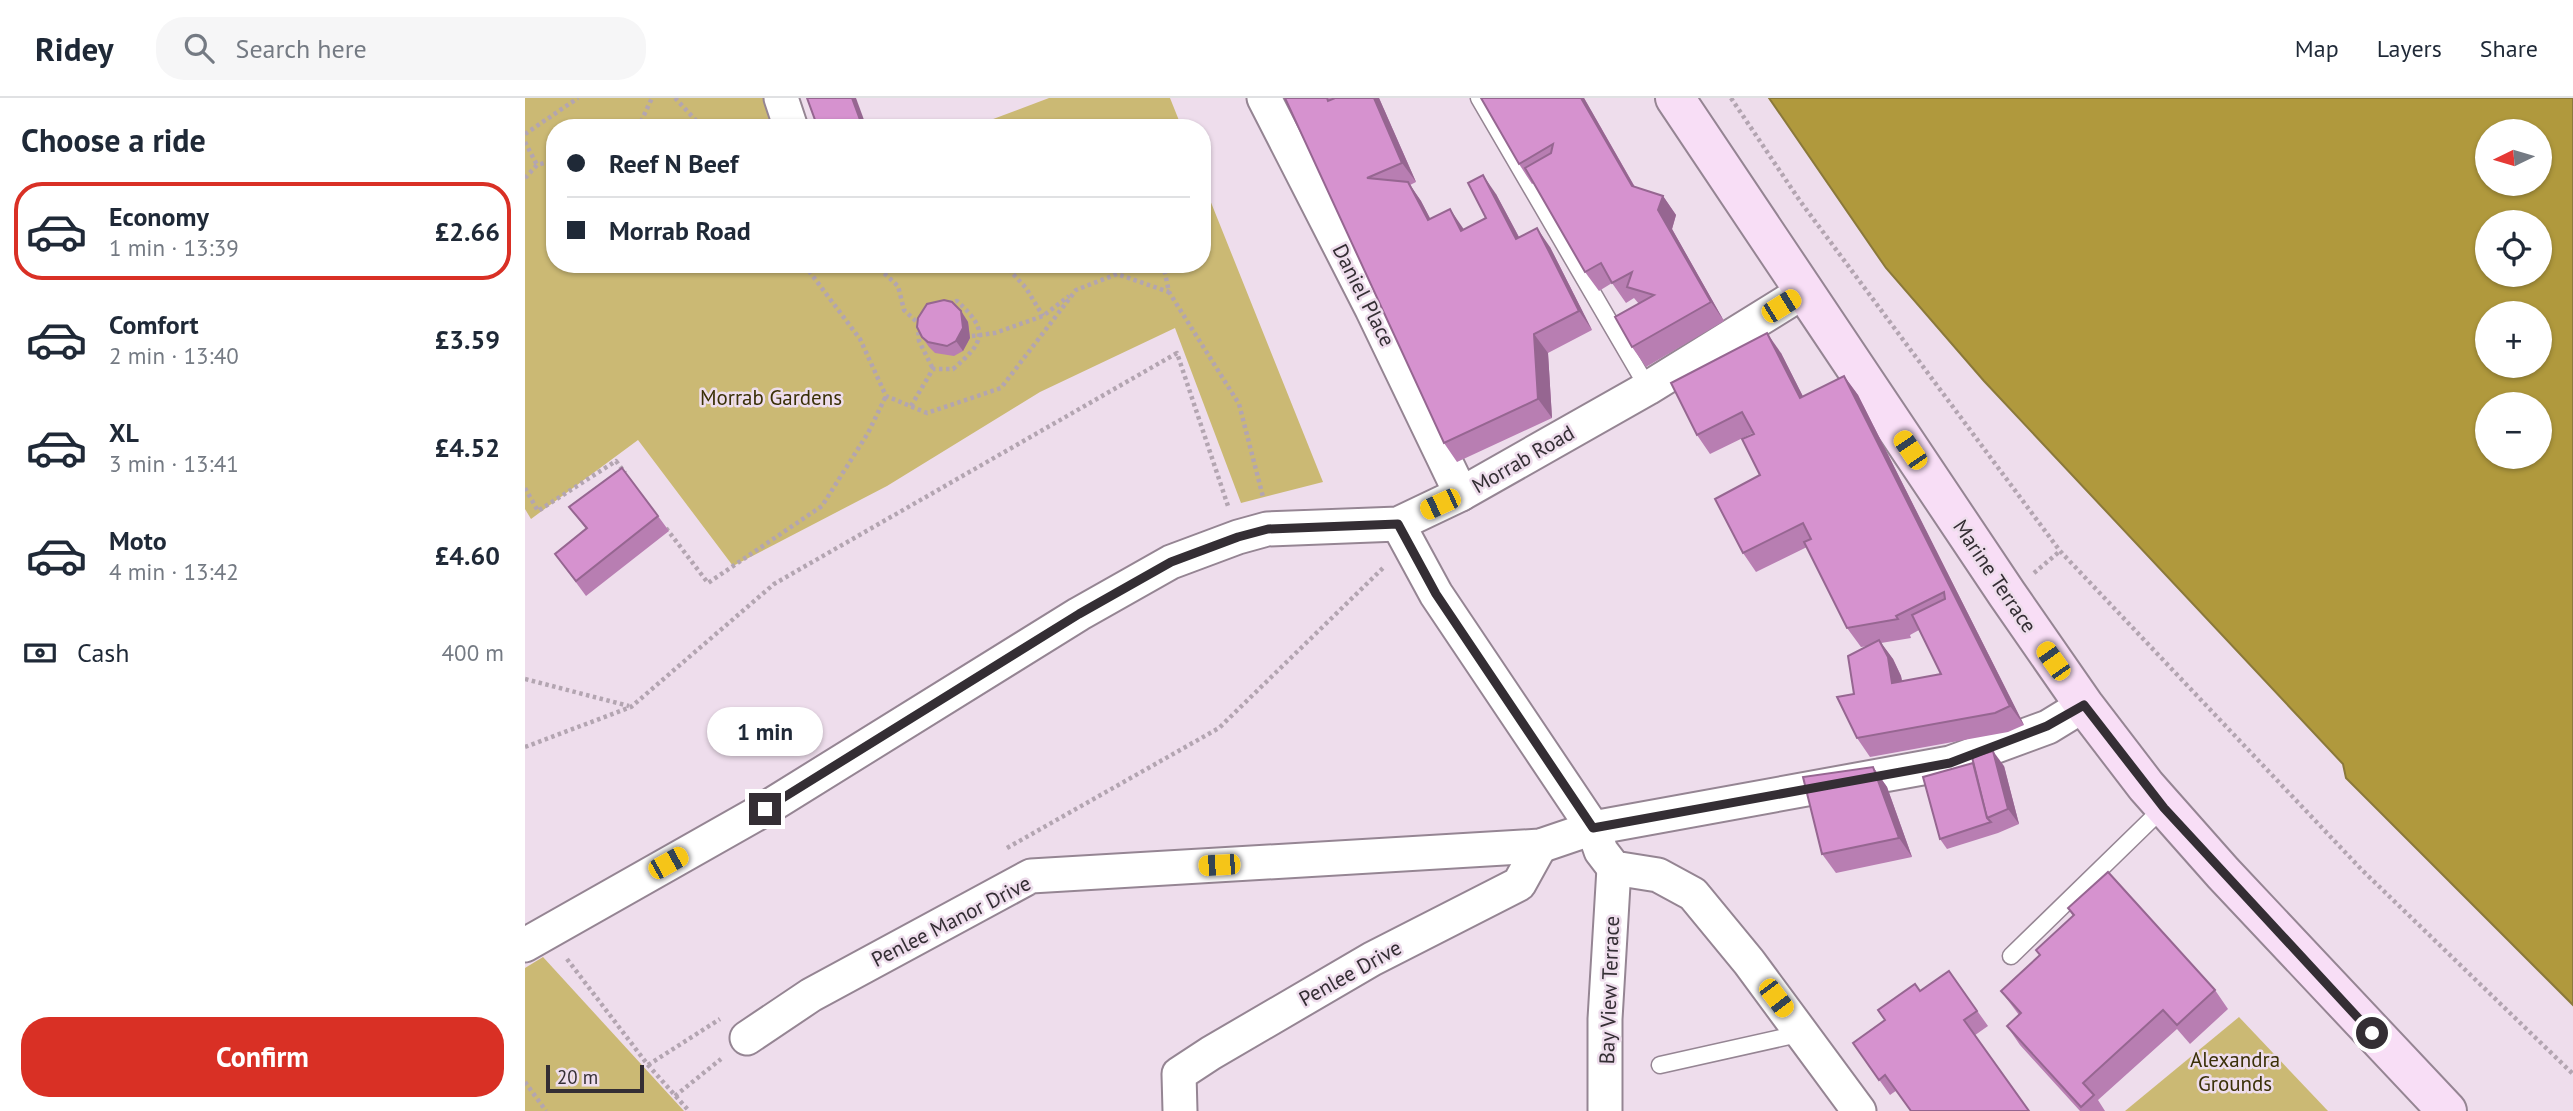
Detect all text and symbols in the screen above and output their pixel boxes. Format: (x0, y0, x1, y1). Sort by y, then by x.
search box (156, 17, 646, 80)
text: Ridey (35, 27, 114, 70)
icon: search (180, 29, 218, 67)
text: Search here (236, 32, 367, 65)
text: Map (2295, 33, 2339, 64)
text: Layers (2377, 33, 2442, 64)
text: Share (2480, 33, 2538, 64)
text: Choose a ride (21, 119, 206, 161)
north arrow (2475, 119, 2551, 196)
map controls (2475, 119, 2552, 469)
text: Reef N Beef (609, 147, 738, 180)
icon: car (25, 200, 88, 263)
text: Economy (109, 200, 209, 233)
button: locate (2475, 210, 2552, 287)
text: Morrab Road (609, 214, 751, 247)
text: £2.66 (435, 215, 500, 248)
text: 1 min · 13:39 (109, 233, 239, 262)
street label: Daniel Place (1327, 239, 1401, 351)
car (1758, 286, 1805, 326)
button: + (2475, 301, 2552, 378)
icon: car (25, 308, 88, 371)
text: Comfort (109, 308, 199, 341)
text: £3.59 (435, 323, 500, 356)
text: 2 min · 13:40 (109, 341, 239, 370)
park label: Morrab Gardens (700, 384, 842, 411)
button: − (2475, 392, 2552, 469)
icon: car (25, 416, 88, 479)
text: XL (109, 416, 139, 449)
street label: Morrab Road (1467, 419, 1579, 499)
car (1890, 427, 1931, 473)
text: £4.52 (435, 431, 500, 464)
text: 3 min · 13:41 (109, 449, 239, 478)
car (1417, 486, 1464, 522)
street label: Marine Terrace (1947, 514, 2043, 638)
icon: car (25, 524, 88, 587)
text: Moto (109, 524, 167, 557)
text: £4.60 (435, 539, 500, 572)
text: 4 min · 13:42 (109, 557, 239, 586)
icon: cash (21, 634, 59, 672)
text: Cash (77, 636, 129, 669)
text: 400 m (442, 638, 504, 667)
car (2033, 638, 2074, 684)
callout: 1 min (707, 708, 823, 756)
text: 1 min (737, 717, 793, 746)
route end (749, 793, 781, 825)
car (645, 844, 692, 882)
car (1198, 853, 1241, 877)
street label: Penlee Manor Drive (867, 869, 1035, 973)
street label: Bay View Terrace (1593, 915, 1625, 1065)
street label: Penlee Drive (1294, 934, 1406, 1012)
car (1755, 975, 1798, 1021)
button: Confirm (21, 1017, 504, 1097)
route start (2356, 1017, 2388, 1049)
park label: Alexandra Grounds (2190, 1046, 2280, 1097)
scale bar (546, 1062, 644, 1094)
text: 20 m (557, 1065, 598, 1089)

